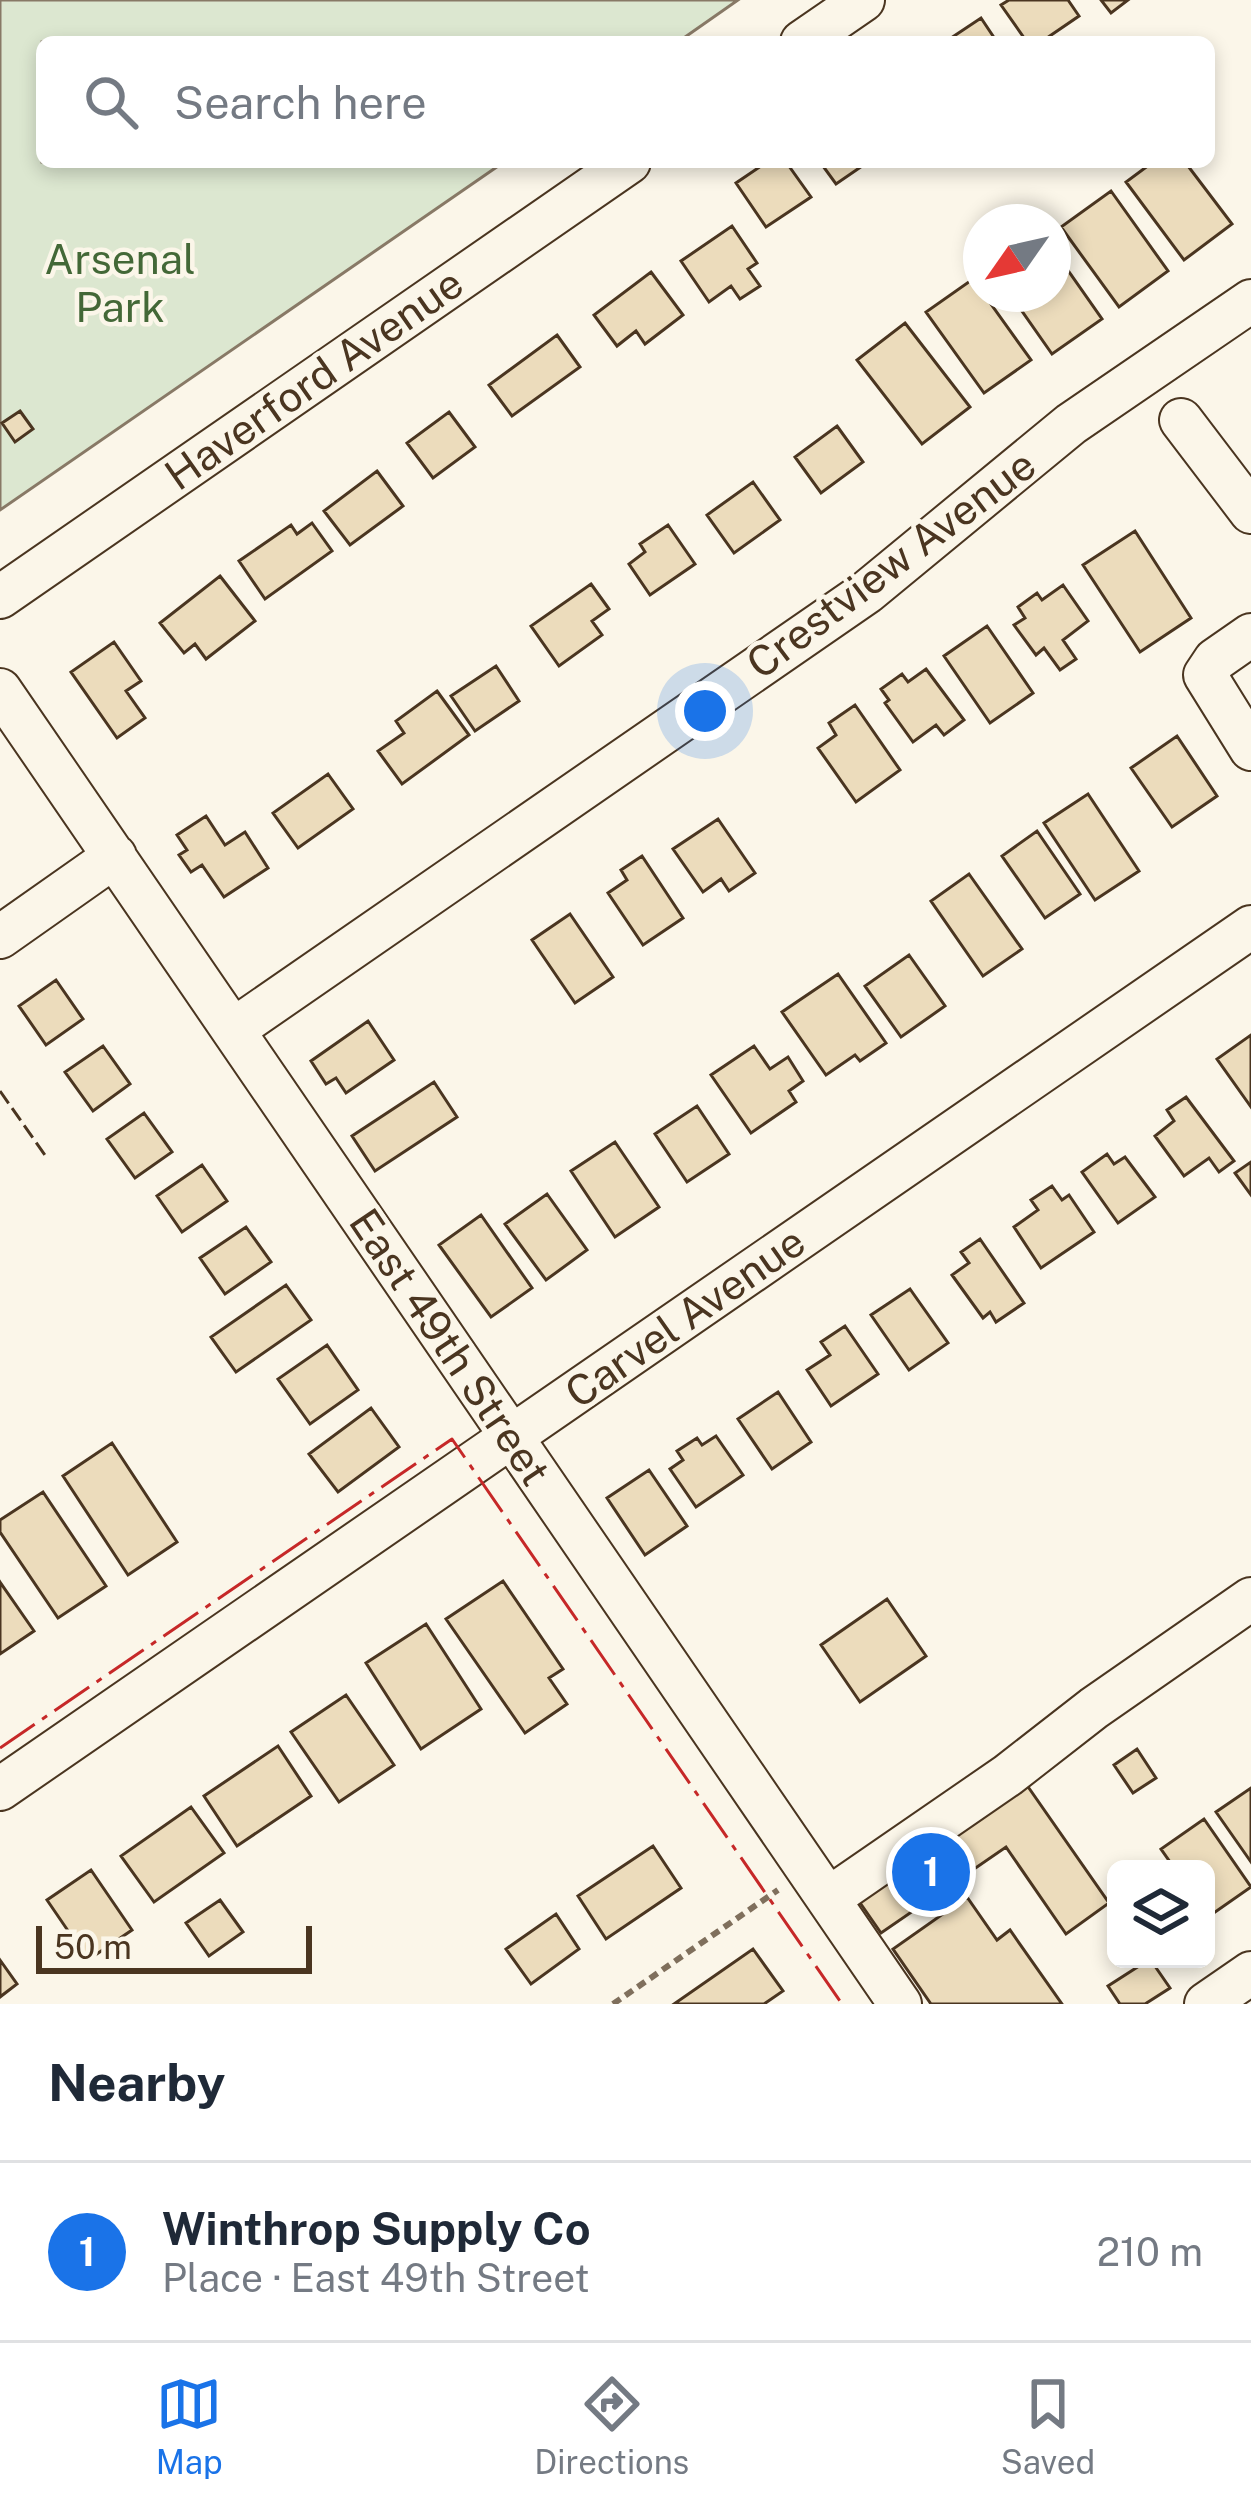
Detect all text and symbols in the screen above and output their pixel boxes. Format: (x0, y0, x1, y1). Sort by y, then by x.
search box (36, 36, 1215, 168)
icon: search (78, 69, 144, 135)
text: Search here (174, 76, 427, 129)
north arrow (963, 204, 1071, 312)
park label: Arsenal Park (44, 234, 196, 331)
street label: Haverford Avenue (156, 258, 472, 499)
street label: Crestview Avenue (737, 439, 1044, 688)
your location (675, 681, 735, 741)
street label: East 49th Street (340, 1199, 561, 1494)
street label: Carvel Avenue (556, 1216, 814, 1417)
pin: 1 (892, 1827, 970, 1917)
map controls (1107, 1860, 1215, 1968)
button: layers (1107, 1860, 1215, 1968)
scale bar (36, 1920, 312, 1973)
text: 50 m (54, 1928, 132, 1966)
text: Nearby (48, 2053, 225, 2112)
text: Winthrop Supply Co (162, 2202, 591, 2255)
text: 1 (79, 2229, 95, 2275)
text: 210 m (1097, 2229, 1203, 2275)
text: Place · East 49th Street (162, 2255, 590, 2301)
tab: Map (156, 2371, 223, 2481)
tab: Directions (534, 2371, 689, 2481)
tab: Saved (1001, 2371, 1095, 2481)

